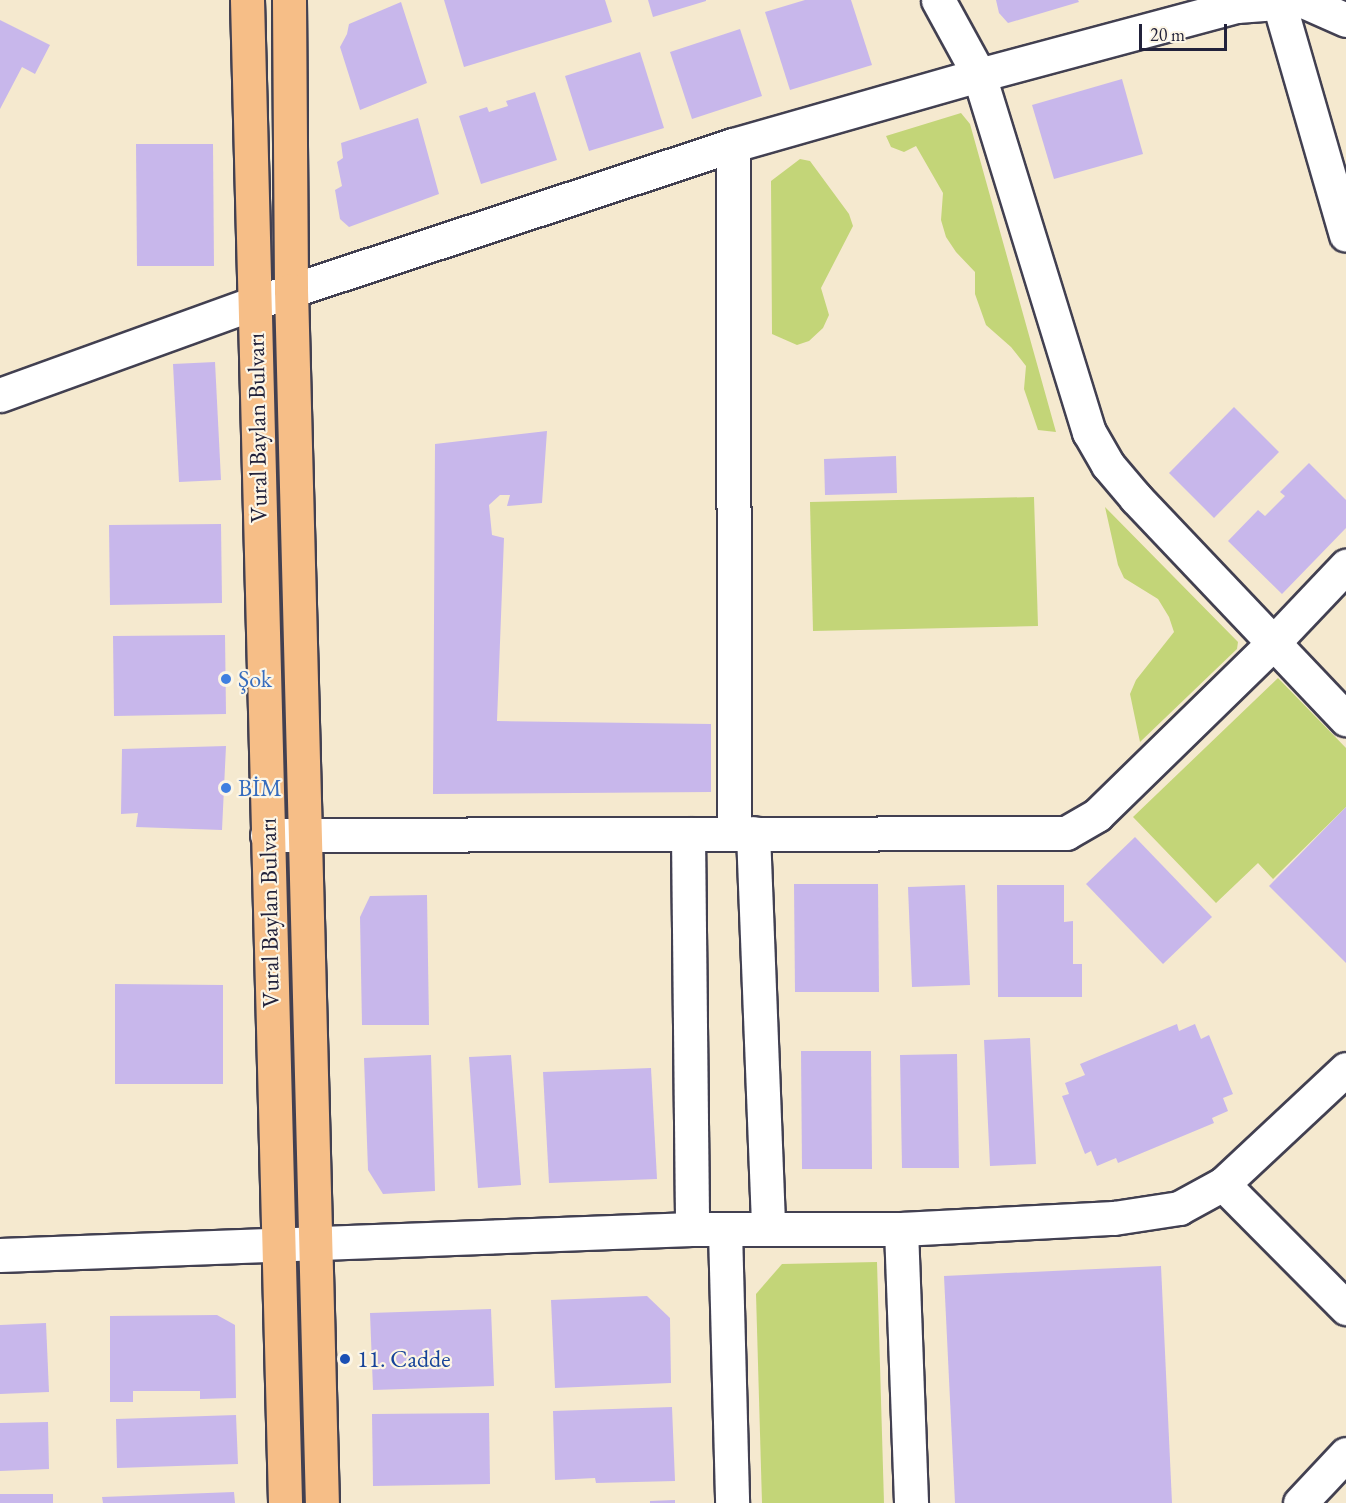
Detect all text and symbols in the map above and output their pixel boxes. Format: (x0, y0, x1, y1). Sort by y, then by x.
scale bar (1142, 12, 1230, 50)
text: 20 m (1150, 23, 1185, 46)
street label: Vural Baylan Bulvarı (241, 333, 273, 523)
place label: Şok (238, 665, 272, 693)
marker: Şok (219, 672, 233, 686)
place label: BİM (238, 774, 282, 802)
marker: BİM (219, 781, 233, 795)
street label: Vural Baylan Bulvarı (253, 818, 285, 1008)
place label: 11. Cadde (357, 1345, 451, 1373)
marker: 11. Cadde (338, 1352, 352, 1366)

